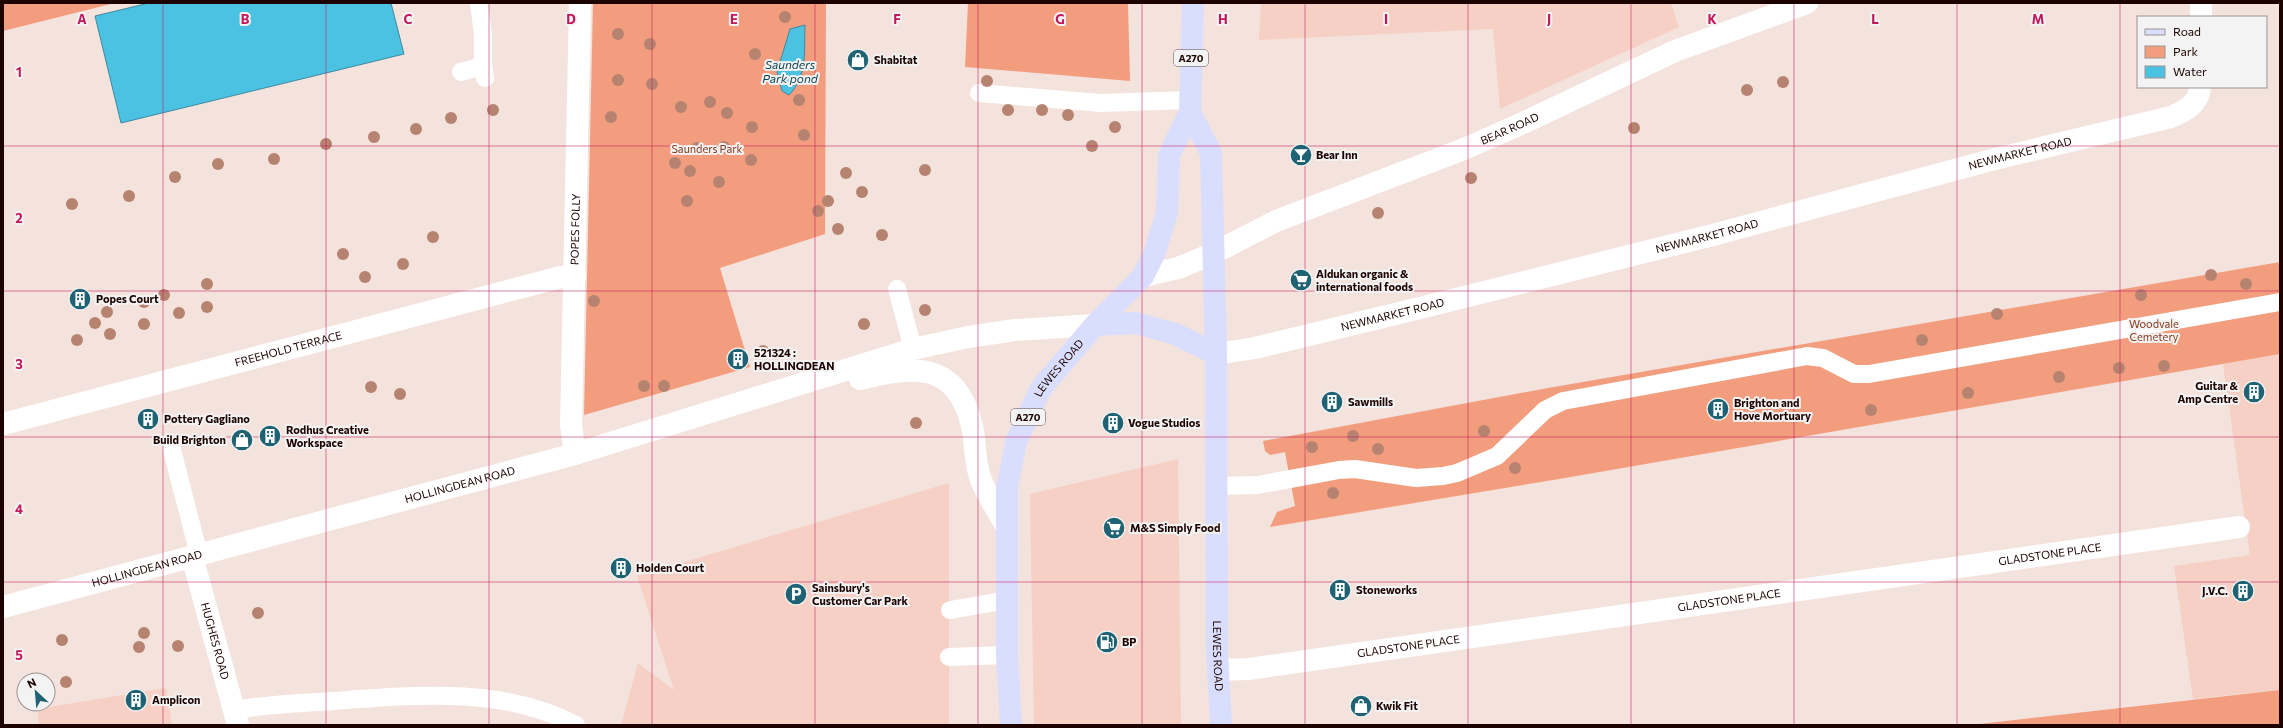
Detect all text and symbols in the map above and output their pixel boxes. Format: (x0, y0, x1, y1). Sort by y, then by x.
text: A (77, 11, 87, 27)
text: B (241, 11, 250, 27)
text: C (404, 11, 413, 27)
text: D (566, 11, 576, 27)
text: E (730, 11, 738, 27)
text: F (893, 11, 901, 27)
text: G (1055, 11, 1065, 27)
text: H (1218, 11, 1228, 27)
text: I (1384, 11, 1388, 27)
text: J (1547, 11, 1551, 27)
text: K (1707, 11, 1717, 27)
text: L (1871, 11, 1879, 27)
text: M (2032, 11, 2044, 27)
legend (2137, 16, 2267, 88)
text: Road (2173, 24, 2201, 38)
text: Park (2173, 44, 2199, 58)
shop icon: Shabitat (845, 47, 871, 73)
road number: A270 (1174, 50, 1208, 66)
place label: Shabitat (874, 53, 918, 66)
water label: Saunders Park pond (762, 57, 819, 85)
text: 1 (16, 64, 22, 80)
text: Water (2173, 64, 2207, 78)
street label: BEAR ROAD (1478, 110, 1541, 147)
street label: NEWMARKET ROAD (1967, 134, 2073, 172)
park label: Saunders Park (671, 142, 743, 155)
bar icon: Bear Inn (1288, 142, 1314, 168)
place label: Bear Inn (1316, 148, 1358, 161)
street label: POPES FOLLY (567, 193, 582, 265)
text: 2 (15, 210, 23, 226)
street label: NEWMARKET ROAD (1654, 216, 1760, 255)
supermarket icon: Aldukan organic & international foods (1288, 267, 1314, 293)
place label: Aldukan organic & international foods (1316, 267, 1413, 293)
building icon: Popes Court (67, 286, 93, 312)
place label: Popes Court (96, 292, 159, 305)
street label: NEWMARKET ROAD (1339, 295, 1445, 333)
park label: Woodvale Cemetery (2129, 317, 2179, 343)
street label: FREEHOLD TERRACE (233, 328, 343, 369)
street label: LEWES ROAD (1031, 336, 1086, 399)
building icon: 521324 : HOLLINGDEAN (725, 346, 751, 372)
place label: 521324 : HOLLINGDEAN (754, 346, 835, 372)
text: 3 (15, 356, 23, 372)
place label: Guitar & Amp Centre (2177, 379, 2239, 405)
building icon: Guitar & Amp Centre (2241, 379, 2267, 405)
building icon: Sawmills (1319, 389, 1345, 415)
place label: Sawmills (1348, 395, 1393, 408)
building icon: Brighton and Hove Mortuary (1705, 396, 1731, 422)
place label: Brighton and Hove Mortuary (1734, 396, 1811, 422)
building icon: Pottery Gagliano (135, 406, 161, 432)
road number: A270 (1011, 409, 1045, 425)
building icon: Vogue Studios (1100, 410, 1126, 436)
place label: Pottery Gagliano (164, 412, 250, 425)
place label: Vogue Studios (1128, 416, 1200, 429)
building icon: Rodhus Creative Workspace (257, 423, 283, 449)
place label: Rodhus Creative Workspace (286, 423, 369, 449)
shop icon: Build Brighton (229, 427, 255, 453)
place label: Build Brighton (153, 433, 226, 446)
street label: HOLLINGDEAN ROAD (403, 463, 516, 505)
text: 4 (15, 501, 23, 517)
supermarket icon: M&S Simply Food (1101, 515, 1127, 541)
place label: M&S Simply Food (1130, 521, 1220, 534)
street label: GLADSTONE PLACE (1998, 540, 2102, 567)
street label: HOLLINGDEAN ROAD (90, 547, 203, 589)
building icon: Holden Court (608, 555, 634, 581)
place label: Holden Court (636, 561, 704, 574)
building icon: Stoneworks (1327, 577, 1353, 603)
building icon: J.V.C. (2230, 578, 2256, 604)
parking icon: Sainsbury's Customer Car Park (783, 581, 809, 607)
place label: Sainsbury's Customer Car Park (812, 581, 908, 607)
place label: Stoneworks (1356, 583, 1417, 596)
place label: J.V.C. (2202, 584, 2228, 598)
street label: GLADSTONE PLACE (1677, 586, 1781, 613)
street label: HUGHES ROAD (199, 601, 232, 681)
street label: LEWES ROAD (1211, 620, 1226, 691)
fuel station icon: BP (1094, 629, 1120, 655)
street label: GLADSTONE PLACE (1356, 632, 1460, 659)
place label: BP (1122, 635, 1136, 648)
text: 5 (15, 647, 23, 663)
north arrow (16, 672, 56, 712)
text: N (25, 675, 38, 690)
building icon: Amplicon (123, 687, 149, 713)
place label: Amplicon (152, 693, 200, 706)
shop icon: Kwik Fit (1348, 693, 1374, 719)
place label: Kwik Fit (1376, 699, 1418, 712)

